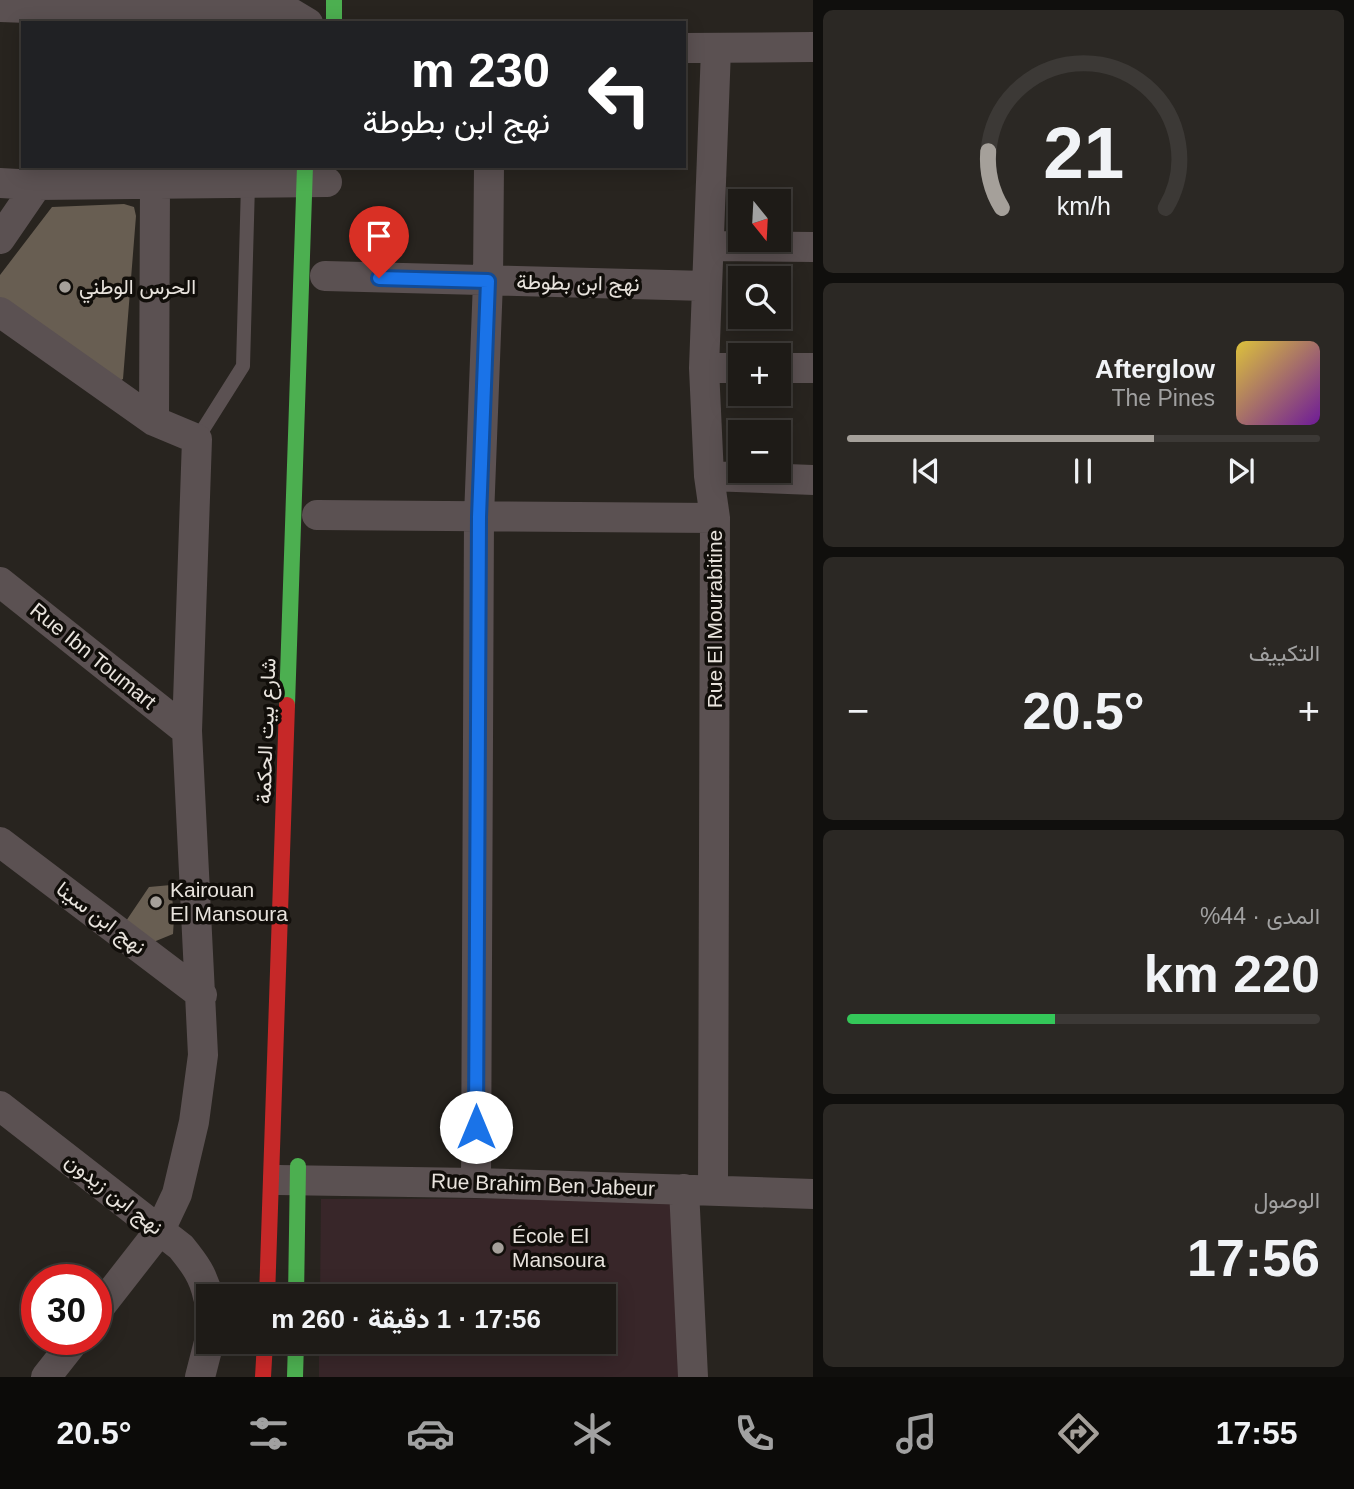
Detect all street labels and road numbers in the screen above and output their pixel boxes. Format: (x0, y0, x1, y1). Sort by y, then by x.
street label: نهج ابن بطوطة (516, 270, 640, 298)
street label: Rue El Mourabitine (703, 530, 726, 708)
street label: Rue Ibn Toumart (26, 598, 161, 713)
street label: شارع بيت الحكمة (251, 658, 283, 805)
street label: نهج ابن سينا (50, 877, 150, 961)
street label: نهج ابن زيدون (59, 1148, 168, 1241)
street label: Rue Brahim Ben Jabeur (431, 1169, 655, 1200)

